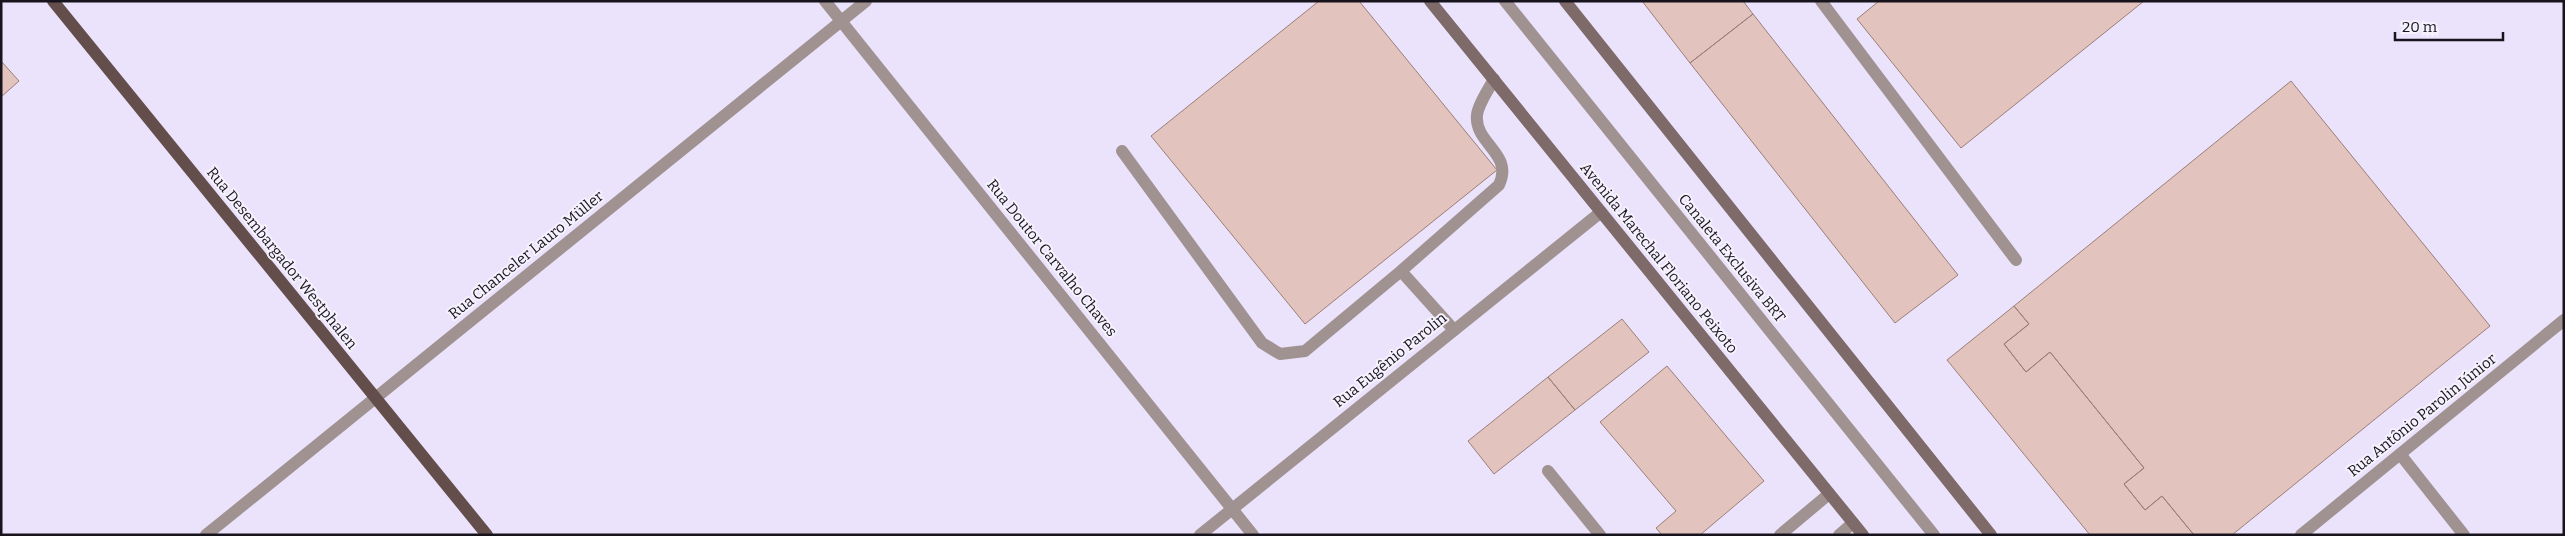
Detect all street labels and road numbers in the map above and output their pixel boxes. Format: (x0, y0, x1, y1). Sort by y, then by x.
street label: Avenida Marechal Floriano Peixoto (1576, 159, 1742, 357)
street label: Rua Desembargador Westphalen (203, 163, 361, 353)
street label: Rua Doutor Carvalho Chaves (983, 176, 1121, 340)
street label: Rua Chanceler Lauro Müller (445, 187, 607, 323)
street label: Canaleta Exclusiva BRT (1675, 190, 1789, 326)
street label: Rua Eugênio Parolin (1330, 308, 1451, 411)
street label: Rua Antônio Parolin Júnior (2344, 349, 2500, 480)

